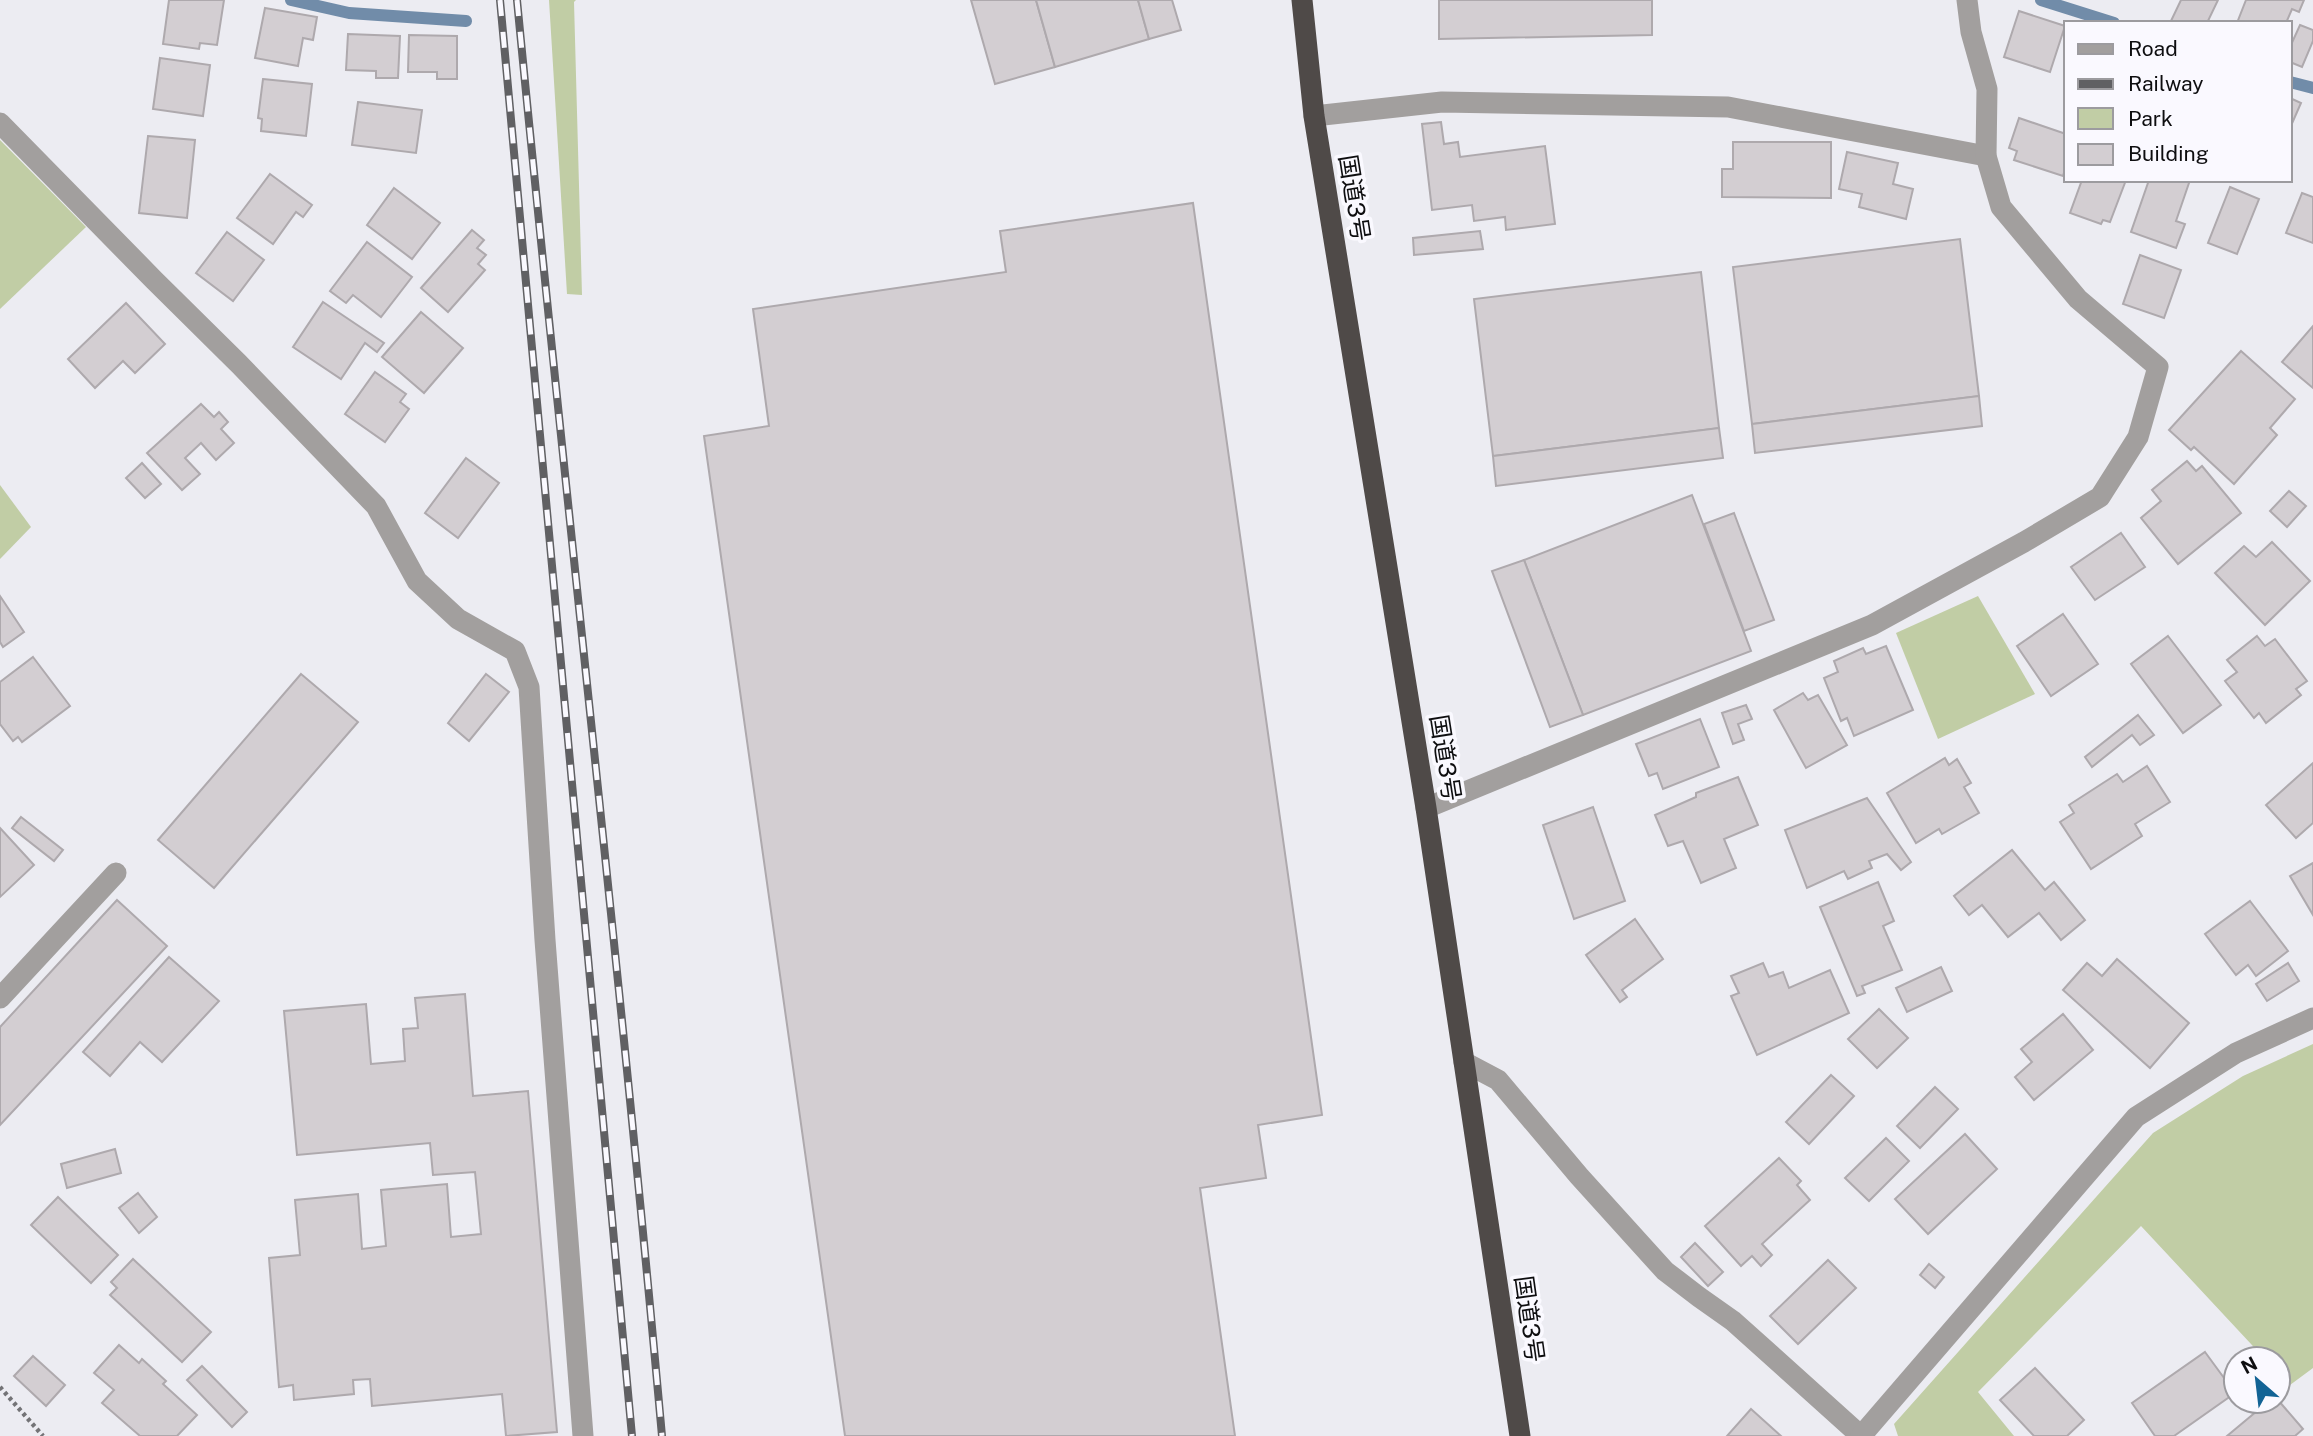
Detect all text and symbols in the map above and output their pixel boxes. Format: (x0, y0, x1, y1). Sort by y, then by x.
legend (2064, 21, 2292, 182)
text: Road (2128, 36, 2178, 61)
text: Railway (2128, 71, 2204, 96)
text: Park (2128, 106, 2173, 131)
text: Building (2128, 141, 2209, 166)
street label: 国道3号 (1334, 153, 1376, 243)
street label: 国道3号 (1425, 713, 1467, 803)
street label: 国道3号 (1510, 1274, 1550, 1364)
north arrow (2222, 1345, 2292, 1415)
text: N (2237, 1352, 2261, 1378)

